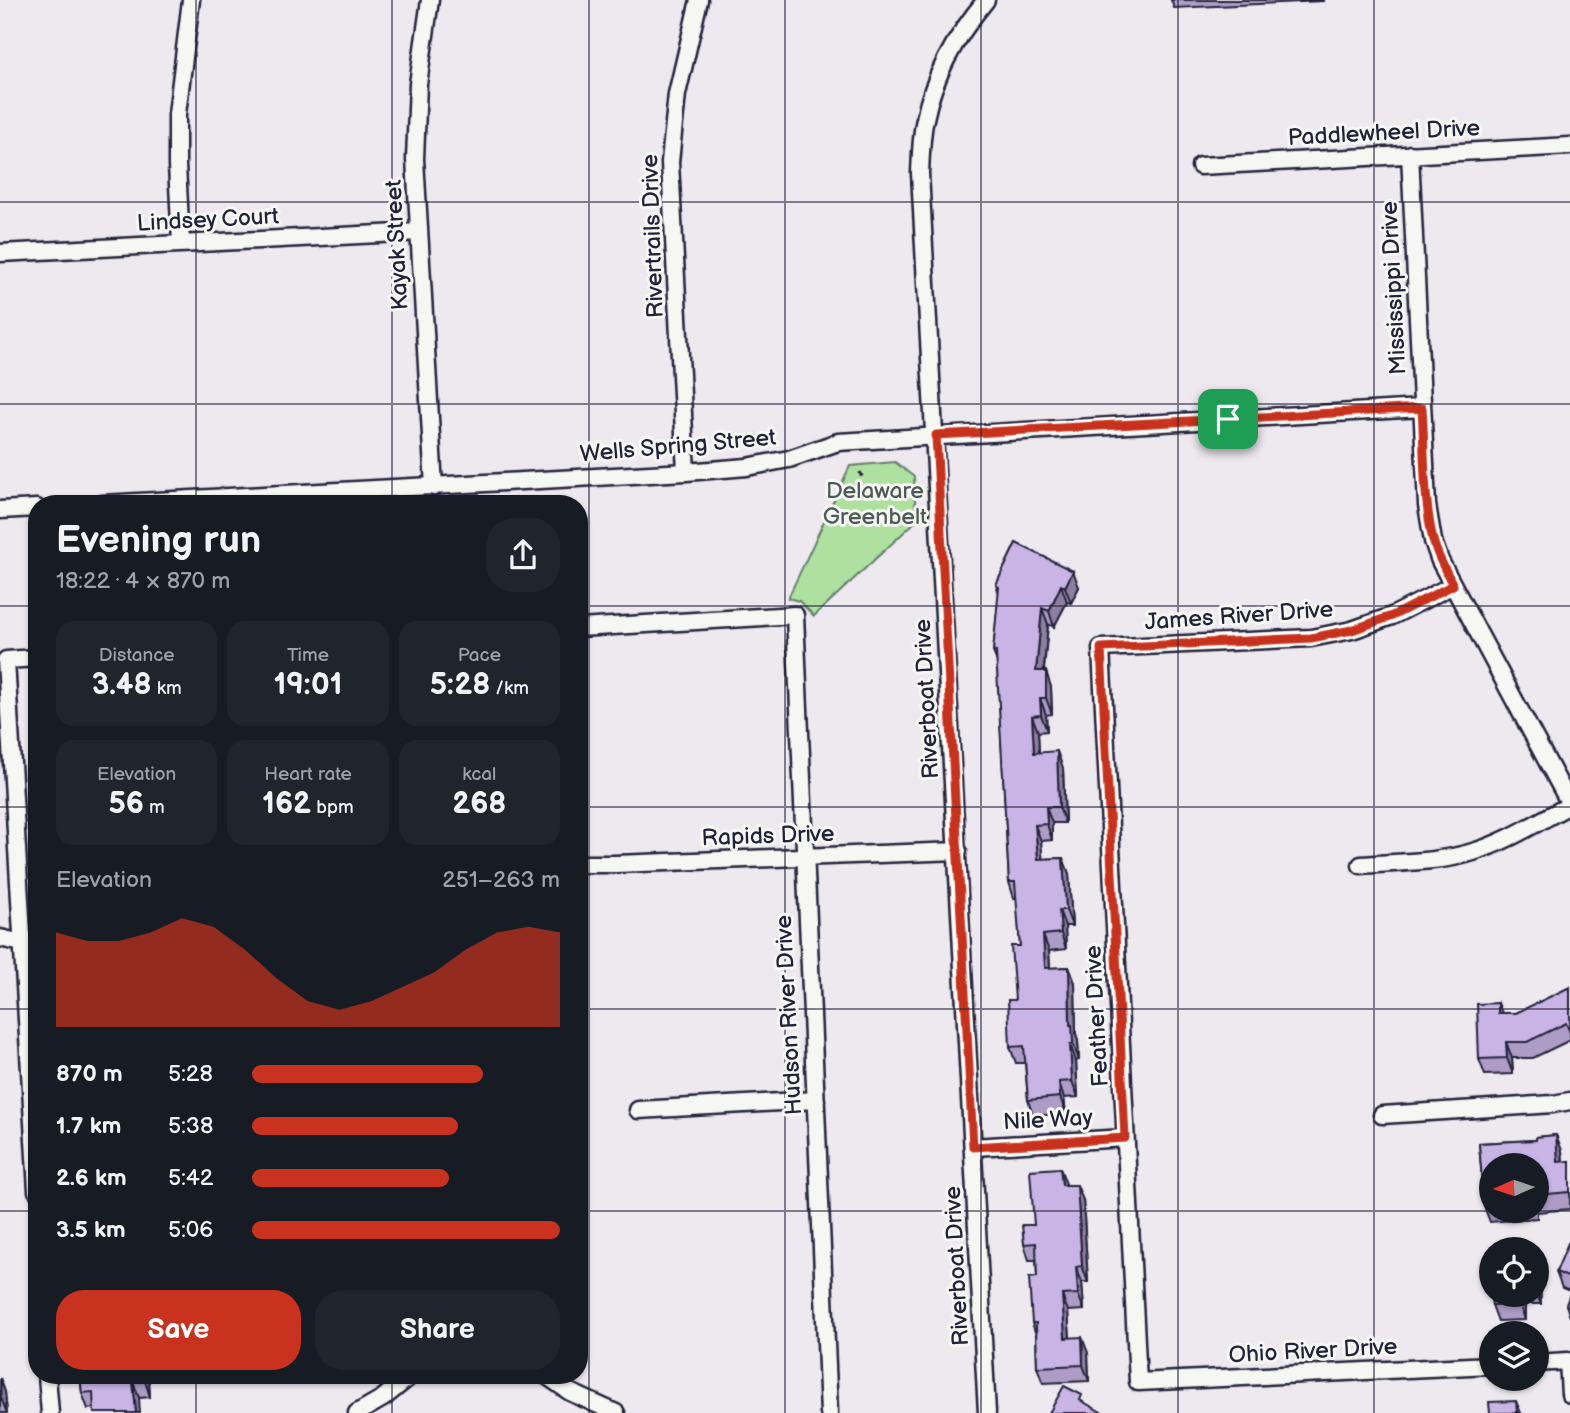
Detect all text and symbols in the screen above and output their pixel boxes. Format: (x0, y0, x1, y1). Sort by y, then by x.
street label: Paddlewheel Drive (1287, 114, 1481, 152)
street label: Rivertrails Drive (636, 154, 670, 318)
street label: Kayak Street (380, 179, 414, 311)
street label: Mississippi Drive (1375, 200, 1413, 376)
street label: Lindsey Court (136, 202, 280, 238)
pin (1198, 389, 1258, 449)
icon: arrive (1209, 400, 1247, 438)
street label: Wells Spring Street (579, 423, 777, 469)
park label: Delaware Greenbelt (823, 477, 927, 531)
text: Evening run (56, 518, 261, 563)
button: share (486, 518, 560, 592)
text: 18:22 · 4 × 870 m (56, 567, 230, 595)
street label: James River Drive (1144, 595, 1334, 637)
street label: Riverboat Drive (909, 618, 945, 780)
text: Distance (99, 644, 175, 667)
text: Time (287, 644, 329, 667)
text: Pace (458, 644, 501, 667)
text: 3.48 (92, 667, 152, 703)
text: 19:01 (274, 667, 342, 703)
text: 5:28 (430, 667, 490, 703)
text: km (152, 677, 182, 700)
text: /km (490, 677, 529, 700)
text: Elevation (97, 763, 176, 786)
text: Heart rate (264, 763, 352, 786)
text: kcal (462, 763, 496, 786)
text: 56 (108, 786, 144, 822)
text: 162 (262, 786, 311, 822)
text: 268 (452, 786, 506, 822)
text: m (144, 796, 165, 819)
text: bpm (311, 796, 354, 819)
street label: Rapids Drive (701, 820, 835, 852)
text: Elevation (56, 866, 152, 894)
text: 251–263 m (442, 866, 560, 894)
street label: Hudson River Drive (770, 914, 808, 1116)
street label: Feather Drive (1079, 945, 1115, 1087)
text: 870 m (56, 1060, 123, 1088)
text: 5:28 (168, 1060, 213, 1088)
street label: Nile Way (1003, 1104, 1094, 1136)
text: 1.7 km (56, 1112, 121, 1140)
text: 5:38 (168, 1112, 213, 1140)
north arrow (1479, 1153, 1549, 1223)
map controls (1479, 1153, 1549, 1391)
text: 2.6 km (56, 1164, 127, 1192)
text: 5:42 (168, 1164, 213, 1192)
street label: Riverboat Drive (939, 1185, 975, 1347)
text: 3.5 km (56, 1216, 126, 1244)
text: 5:06 (168, 1216, 213, 1244)
button: locate (1479, 1237, 1549, 1307)
button: Save (56, 1290, 301, 1370)
button: Share (315, 1290, 560, 1370)
button: layers (1479, 1321, 1549, 1391)
street label: Ohio River Drive (1228, 1333, 1398, 1369)

